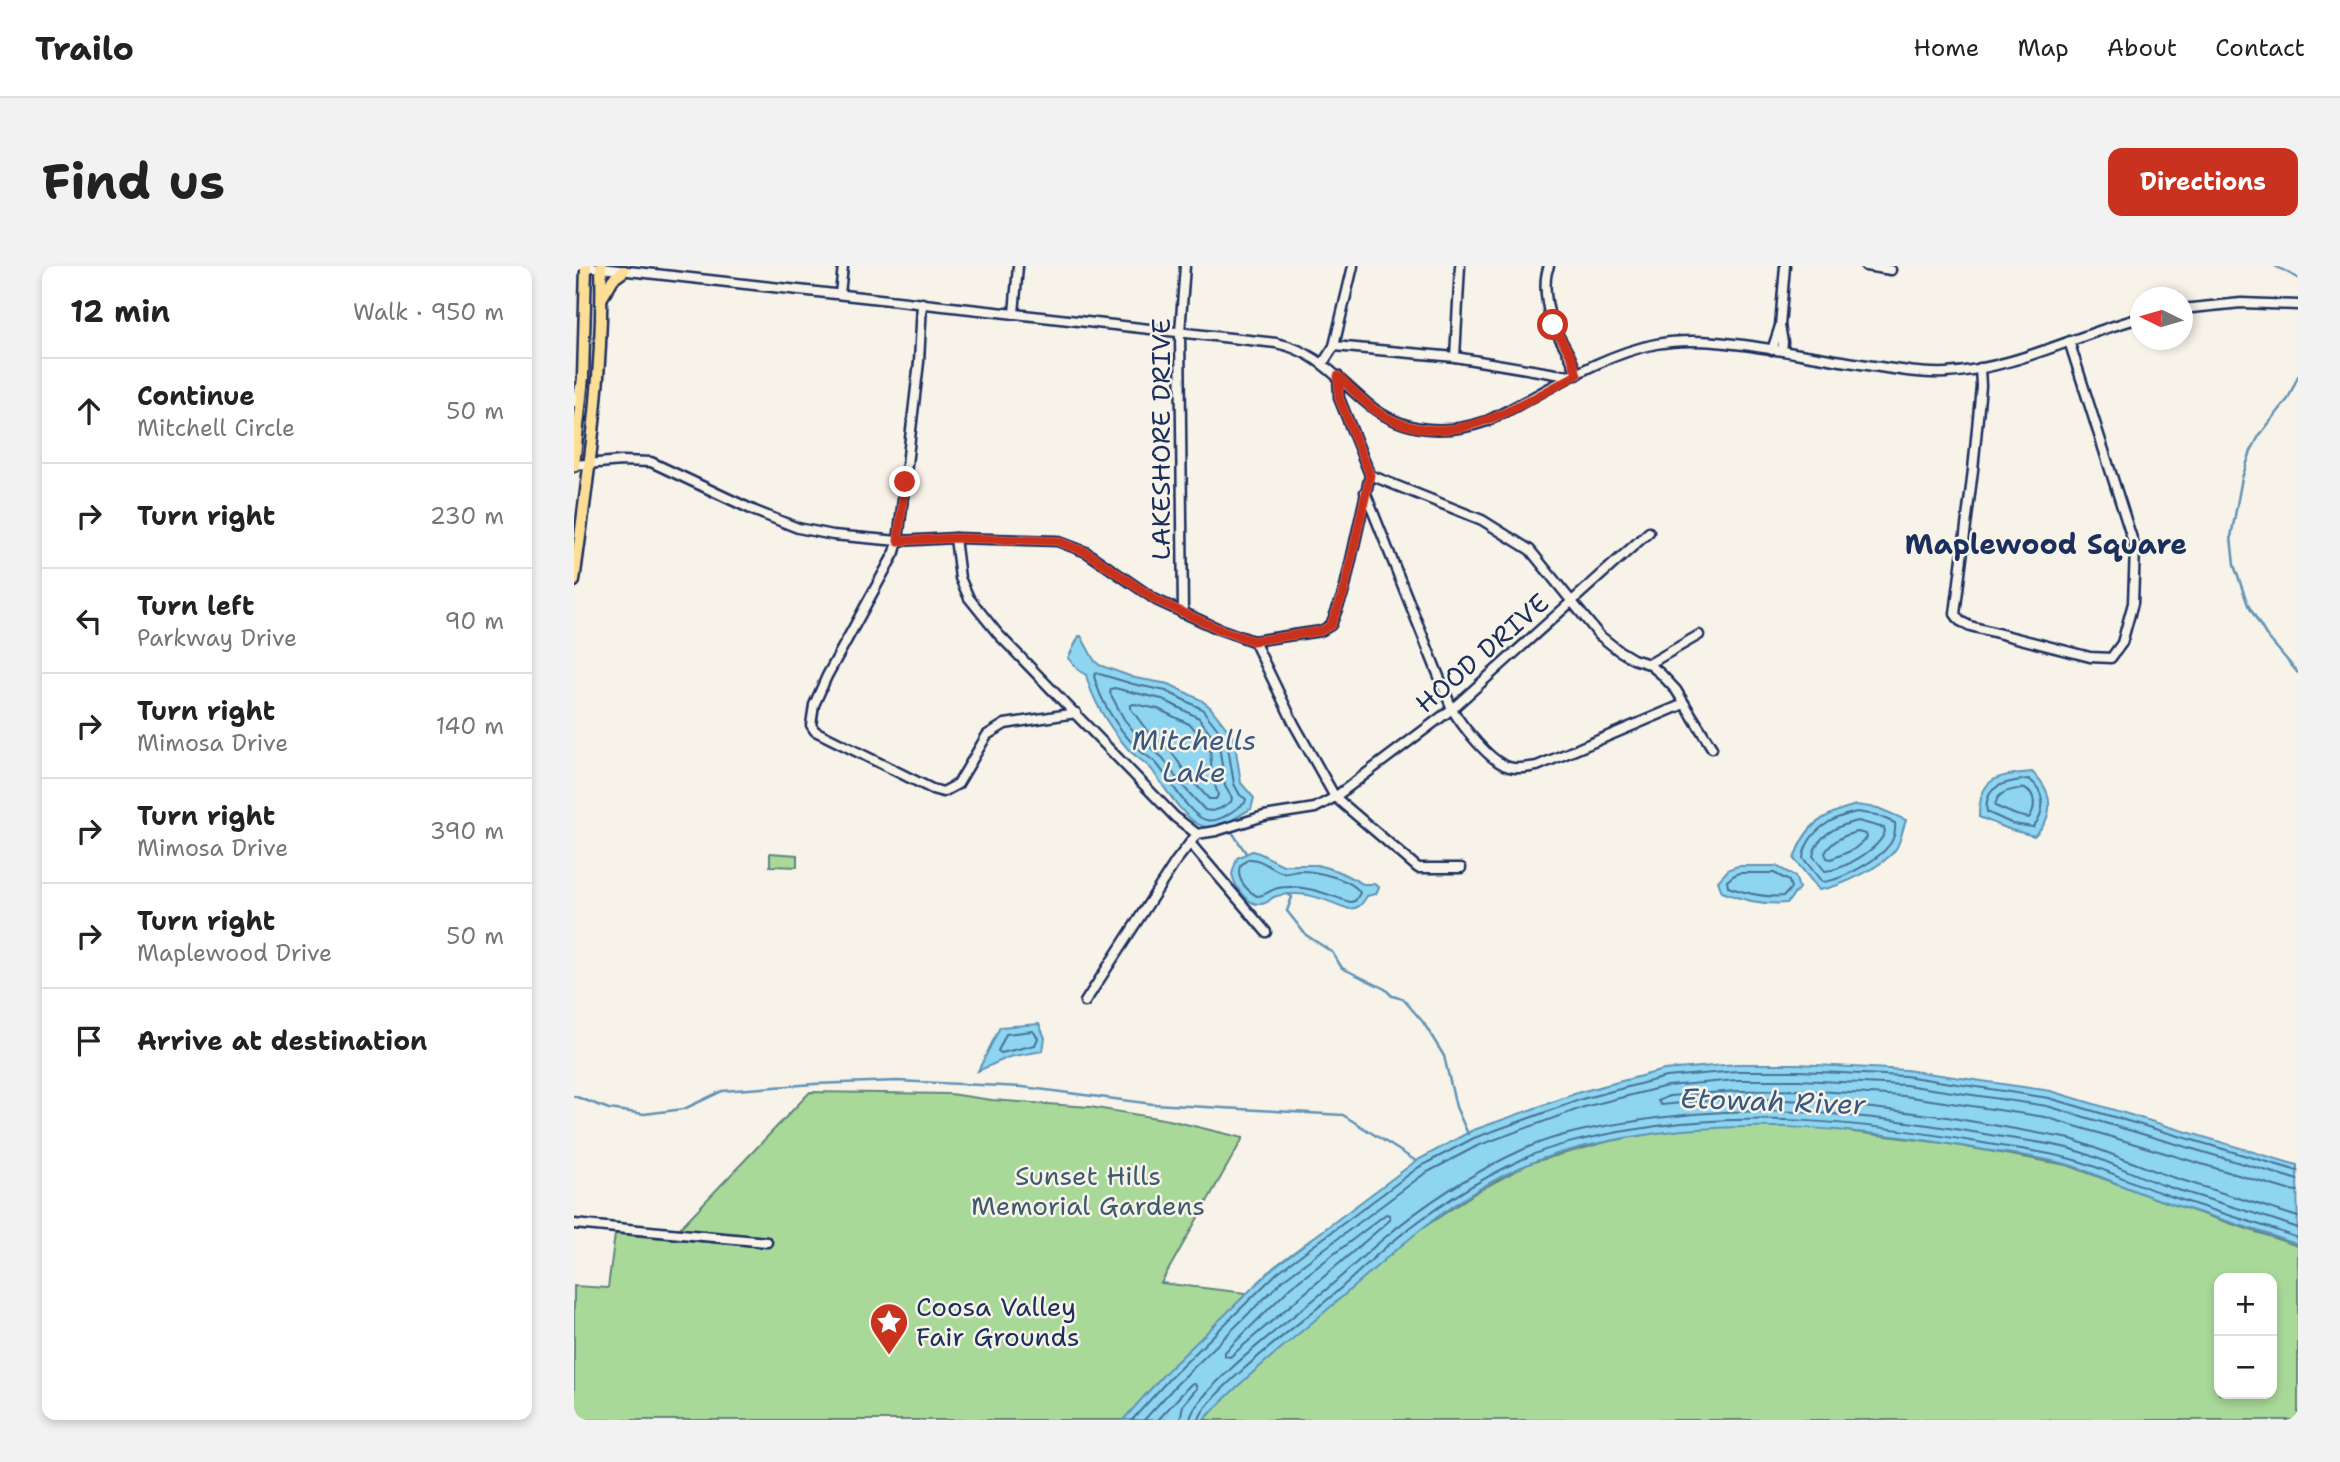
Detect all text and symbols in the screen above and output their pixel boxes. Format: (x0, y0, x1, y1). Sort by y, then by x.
text: Trailo (35, 26, 134, 71)
text: Home (1913, 32, 1979, 64)
text: Map (2017, 32, 2069, 64)
text: About (2107, 32, 2177, 64)
text: Contact (2215, 32, 2305, 64)
button: Directions (2108, 148, 2298, 216)
text: Find us (42, 149, 225, 215)
north arrow (2130, 287, 2193, 350)
text: 12 min (70, 291, 170, 332)
text: Walk · 950 m (353, 297, 504, 327)
route start (1537, 309, 1568, 340)
street label: LAKESHORE DRIVE (1143, 318, 1178, 560)
text: Continue (137, 378, 255, 413)
icon: ahead (70, 392, 108, 430)
text: 50 m (446, 396, 504, 426)
text: Mitchell Circle (137, 413, 295, 443)
route end (889, 466, 920, 497)
icon: right (70, 497, 108, 535)
text: Turn right (137, 498, 275, 533)
text: 230 m (430, 501, 504, 531)
district label: Maplewood Square (1905, 525, 2187, 563)
street label: HOOD DRIVE (1408, 585, 1556, 720)
text: Turn left (137, 588, 254, 623)
icon: left (70, 602, 108, 640)
text: 90 m (444, 606, 504, 636)
text: Parkway Drive (137, 623, 297, 653)
text: Turn right (137, 693, 275, 728)
icon: right (70, 707, 108, 745)
text: 140 m (436, 711, 504, 741)
water label: Mitchells Lake (1132, 721, 1256, 791)
text: Mimosa Drive (137, 728, 288, 758)
text: Turn right (137, 798, 275, 833)
icon: right (70, 812, 108, 850)
text: 390 m (430, 816, 504, 846)
text: Mimosa Drive (137, 833, 288, 863)
text: Turn right (137, 903, 275, 938)
icon: right (70, 917, 108, 955)
text: 50 m (446, 921, 504, 951)
text: Maplewood Drive (137, 938, 332, 968)
icon: arrive (70, 1022, 108, 1060)
text: Arrive at destination (137, 1023, 427, 1058)
water label: Etowah River (1679, 1079, 1867, 1123)
park label: Sunset Hills Memorial Gardens (971, 1158, 1205, 1223)
map controls (2214, 1273, 2277, 1399)
button: + (2214, 1273, 2277, 1336)
place label: Coosa Valley Fair Grounds (916, 1289, 1080, 1354)
place icon: Coosa Valley Fair Grounds (868, 1301, 910, 1356)
button: − (2214, 1336, 2277, 1399)

